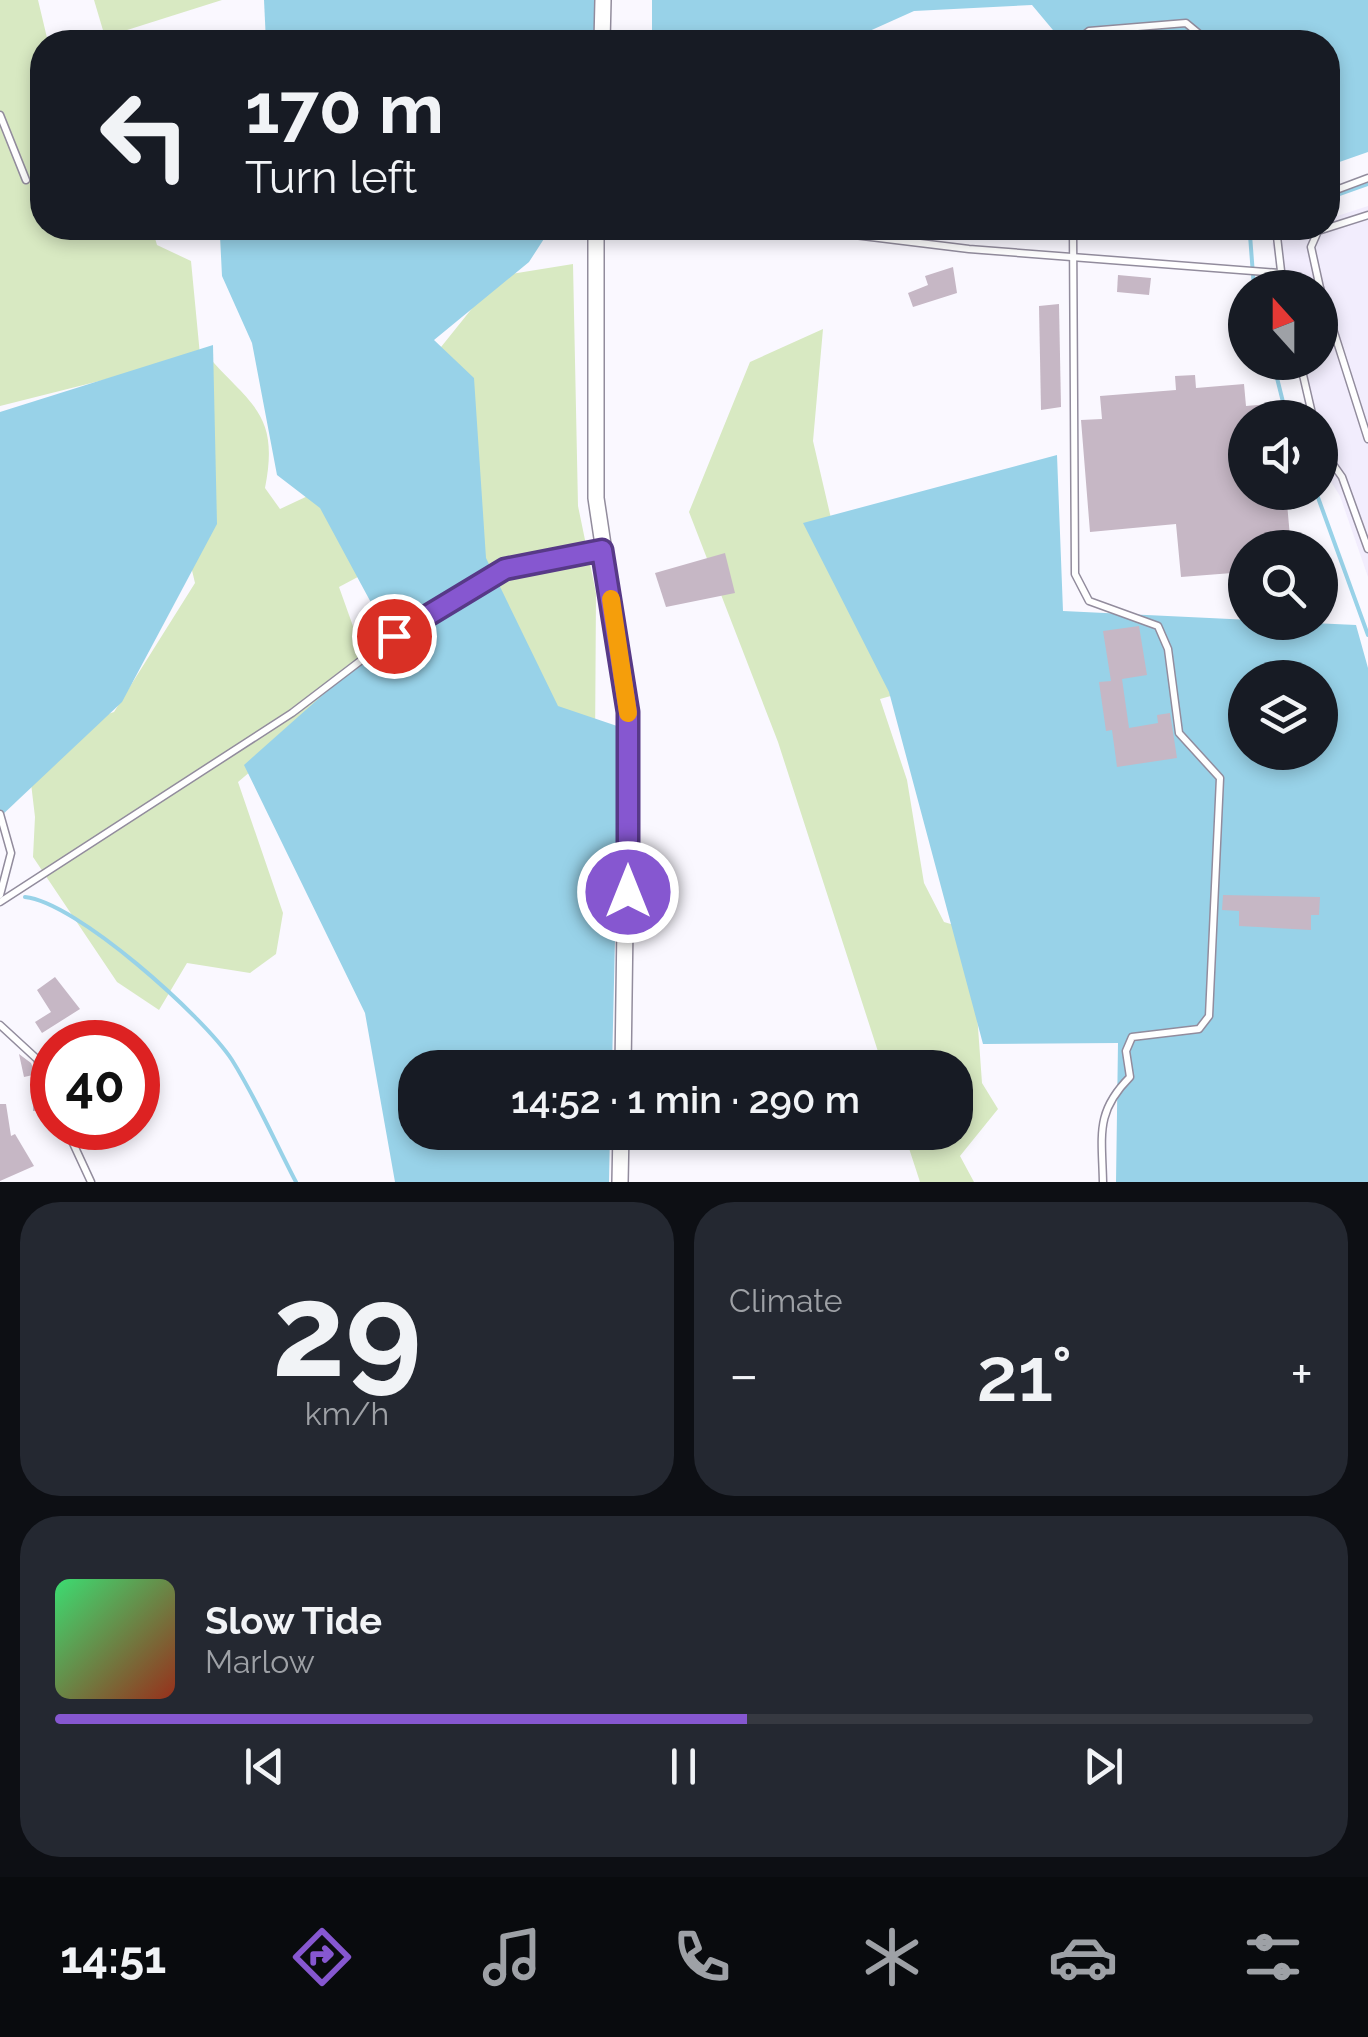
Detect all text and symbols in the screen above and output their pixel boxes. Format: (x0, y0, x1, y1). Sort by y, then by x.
text: 170 m (245, 67, 444, 149)
icon: left (80, 70, 210, 200)
text: Turn left (245, 151, 417, 204)
north arrow (1228, 270, 1338, 380)
map controls (1228, 270, 1338, 770)
button: sound (1228, 400, 1338, 510)
button: search (1228, 530, 1338, 640)
pin (352, 594, 437, 679)
icon: arrive (367, 609, 422, 664)
button: layers (1228, 660, 1338, 770)
position arrow (576, 840, 680, 944)
speed limit sign: 40 (30, 1020, 160, 1150)
text: 14:52 · 1 min · 290 m (511, 1077, 860, 1122)
text: 29 (272, 1254, 422, 1406)
text: Climate (729, 1282, 843, 1319)
text: 21° (977, 1330, 1072, 1419)
text: − (729, 1342, 759, 1407)
text: + (1290, 1342, 1313, 1407)
text: km/h (305, 1395, 389, 1432)
text: Slow Tide (205, 1598, 382, 1643)
text: Marlow (205, 1643, 315, 1680)
icon: previous (237, 1739, 292, 1794)
icon: pause (656, 1739, 711, 1794)
icon: next (1076, 1739, 1131, 1794)
icon: directions (287, 1922, 357, 1992)
icon: music (477, 1922, 547, 1992)
icon: phone (667, 1922, 737, 1992)
icon: climate (857, 1922, 927, 1992)
icon: car (1048, 1922, 1118, 1992)
icon: filters (1238, 1922, 1308, 1992)
text: 14:51 (60, 1931, 166, 1984)

